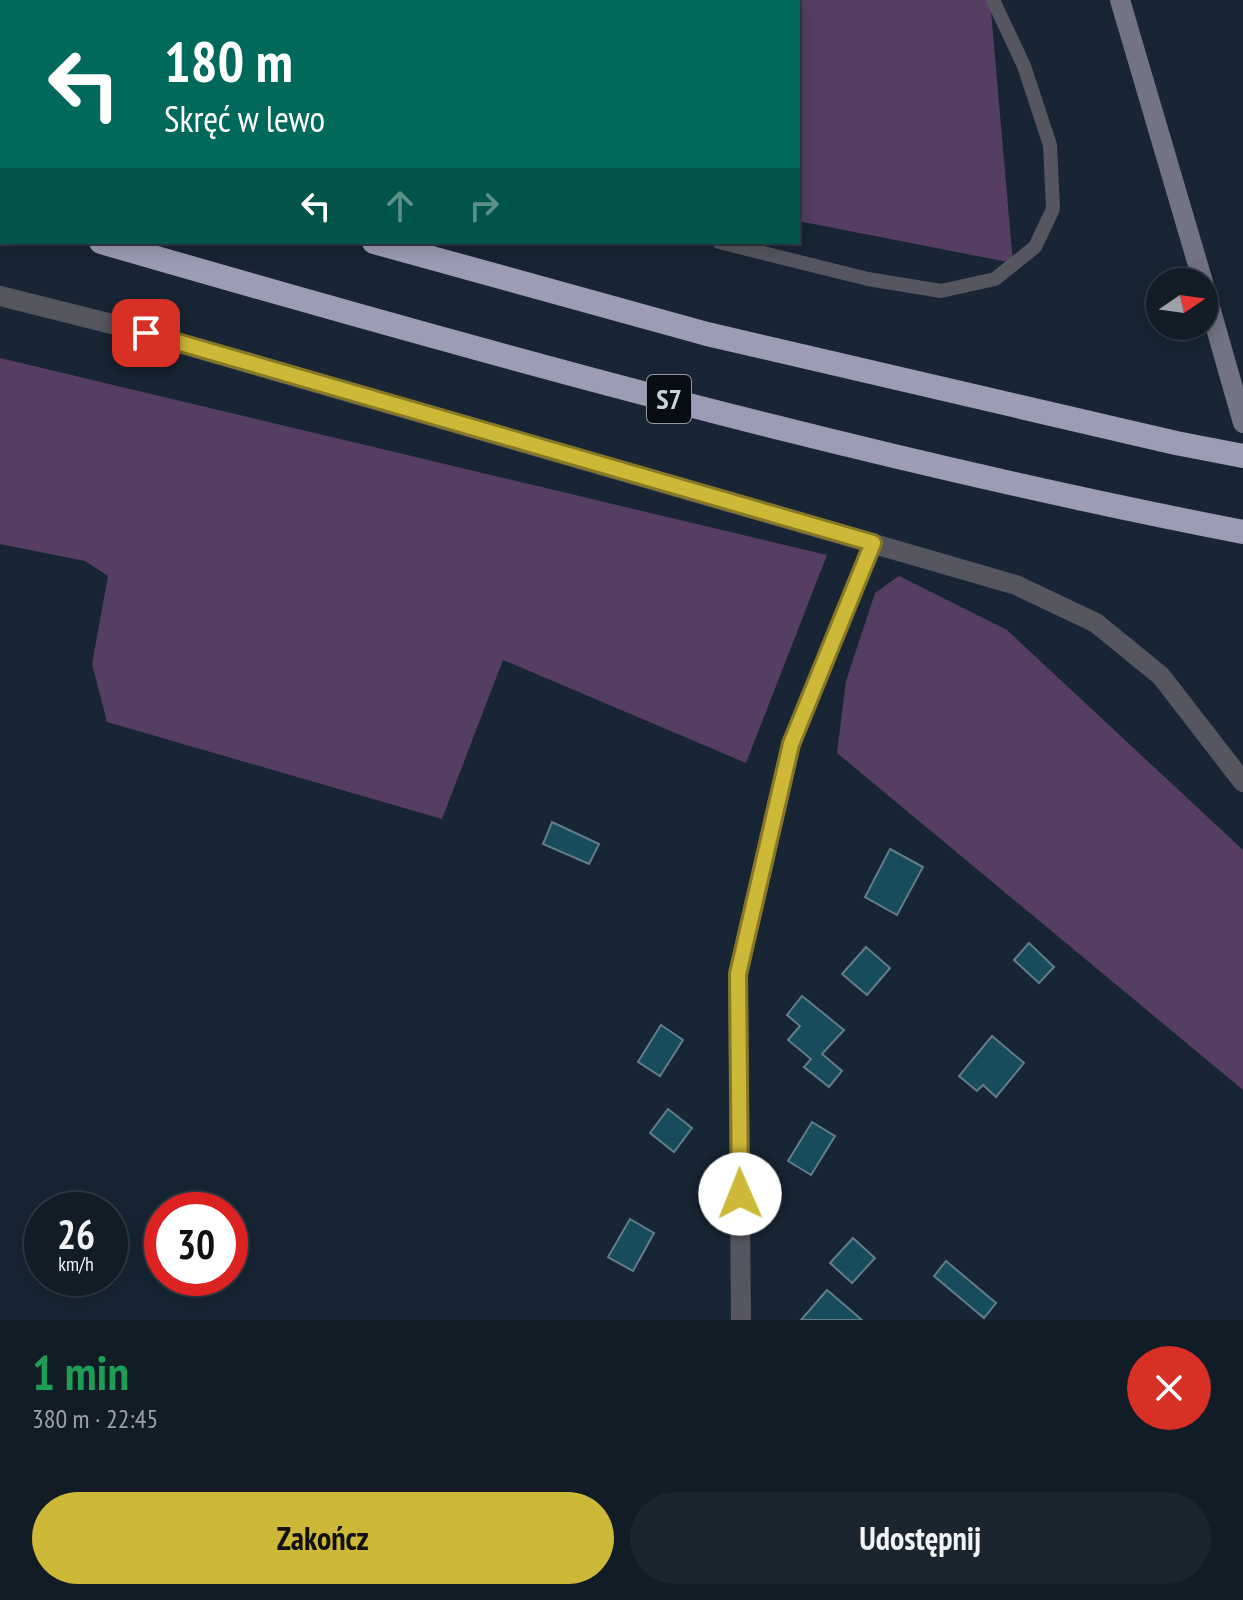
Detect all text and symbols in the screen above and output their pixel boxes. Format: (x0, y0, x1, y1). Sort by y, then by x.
text: 180 m (164, 25, 293, 97)
icon: left (32, 32, 136, 136)
text: Skręć w lewo (164, 95, 325, 142)
icon: left (294, 184, 338, 228)
icon: ahead (378, 184, 422, 228)
icon: right (462, 184, 506, 228)
north arrow (1146, 268, 1218, 340)
map controls (1146, 268, 1218, 340)
pin (112, 299, 180, 367)
icon: arrive (124, 311, 168, 355)
road number: S7 (647, 375, 691, 423)
position arrow (698, 1152, 782, 1236)
speed limit sign: 30 (144, 1192, 248, 1296)
text: 26 (57, 1208, 95, 1260)
text: km/h (58, 1251, 94, 1277)
text: 1 min (32, 1341, 129, 1403)
button: close (1127, 1346, 1211, 1430)
text: 380 m · 22:45 (32, 1402, 158, 1435)
button: Zakończ (32, 1492, 614, 1584)
button: Udostępnij (630, 1492, 1211, 1584)

